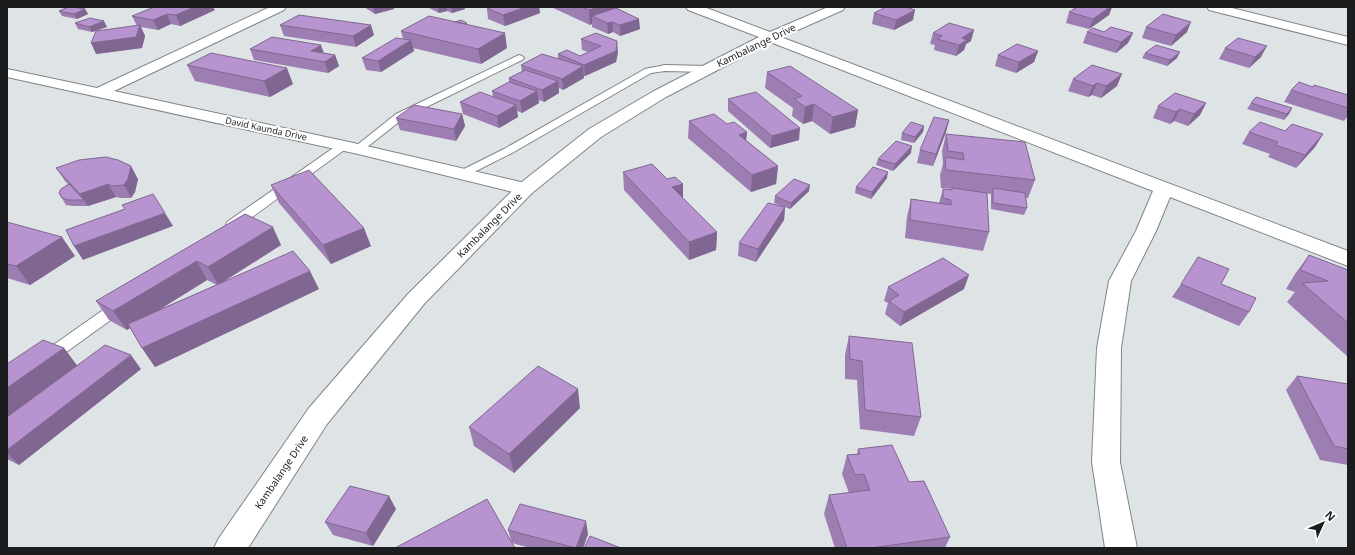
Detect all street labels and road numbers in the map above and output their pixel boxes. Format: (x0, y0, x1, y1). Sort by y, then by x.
street label: Kambalange Drive (714, 20, 798, 70)
street label: David Kaunda Drive (224, 113, 308, 144)
street label: Kambalange Drive (454, 189, 525, 260)
street label: Kambalange Drive (251, 432, 311, 512)

